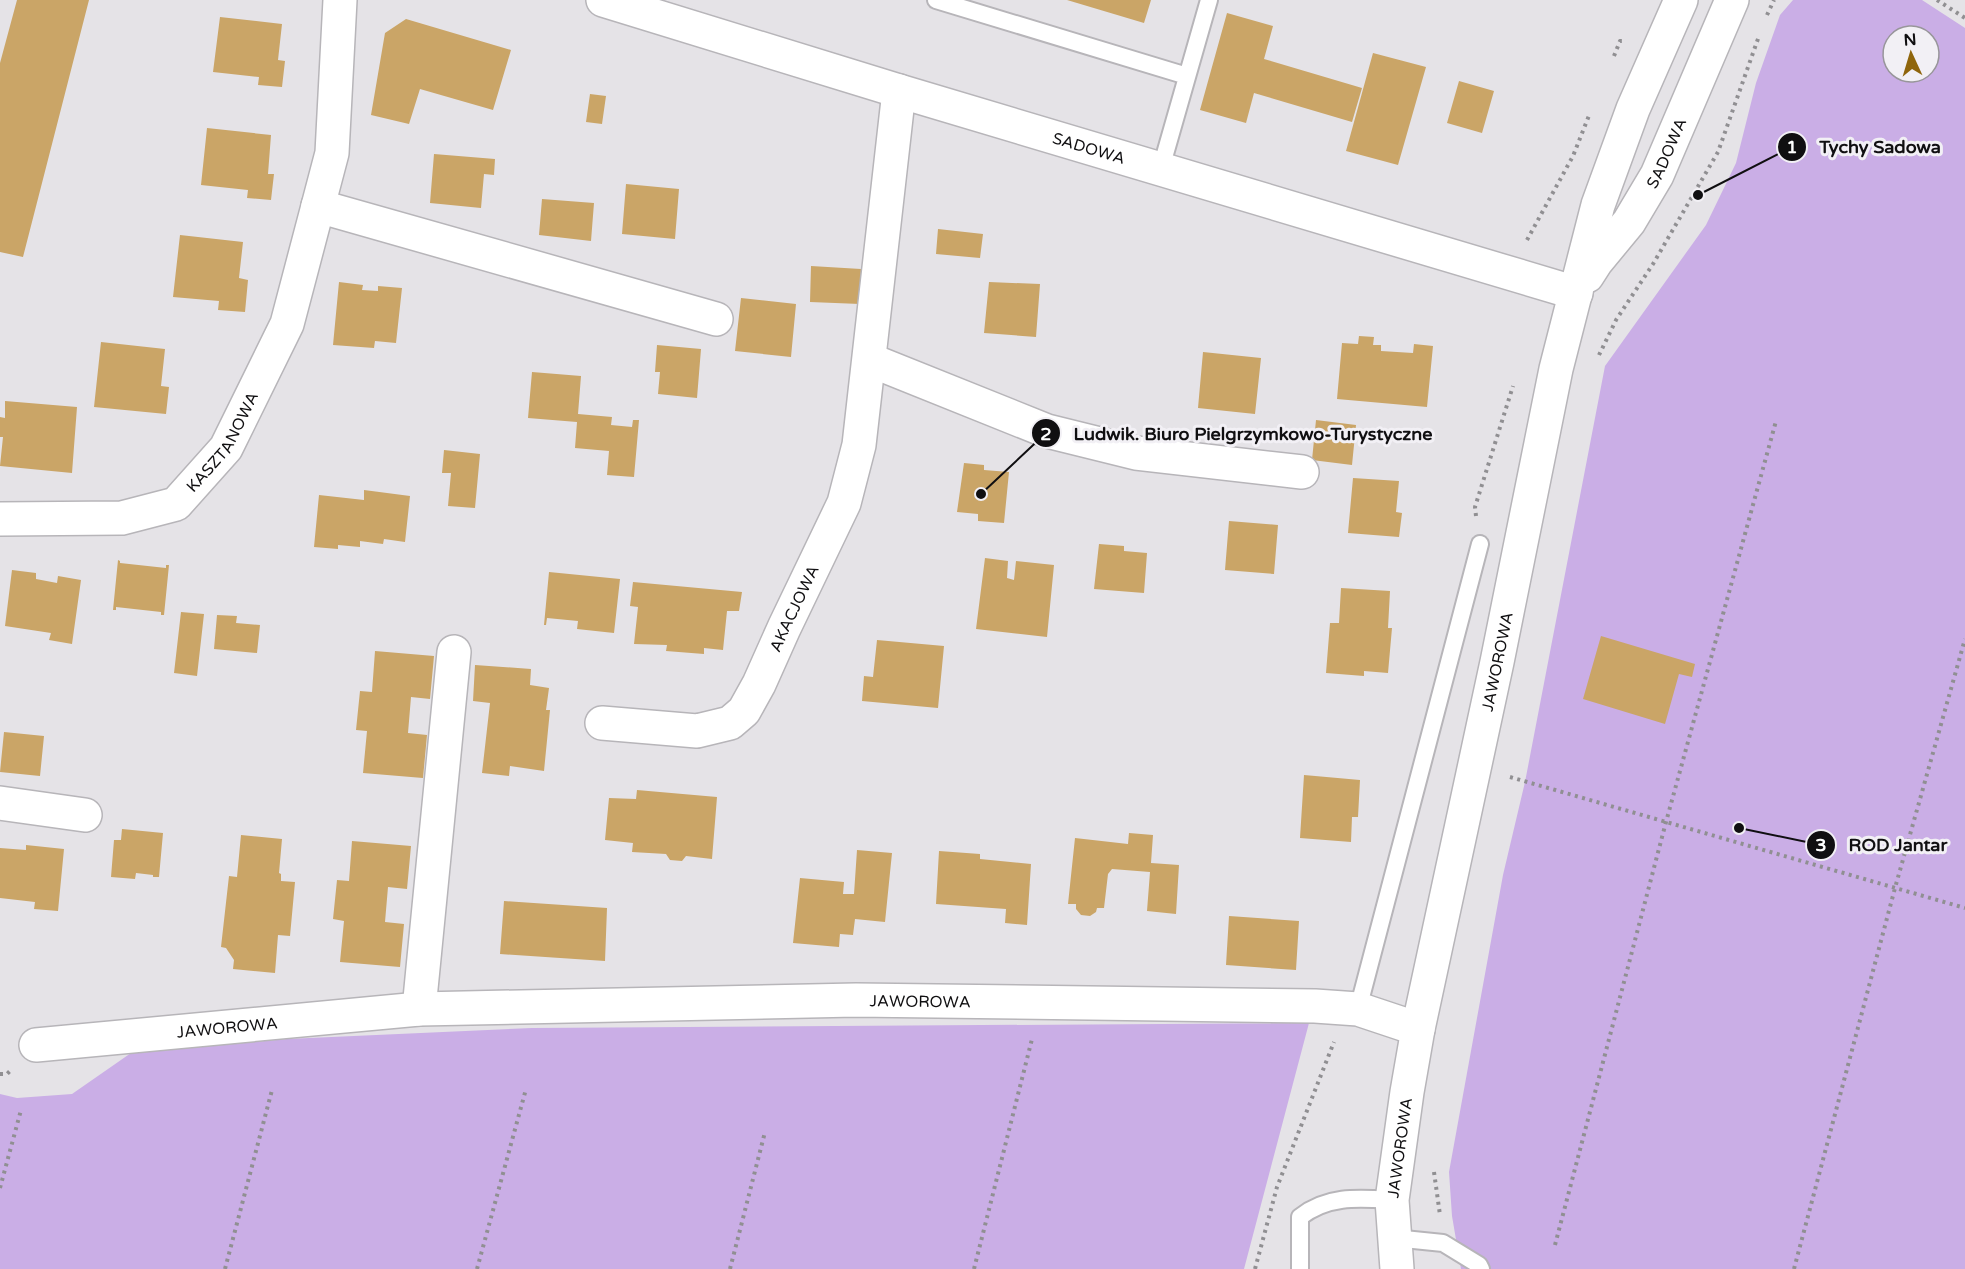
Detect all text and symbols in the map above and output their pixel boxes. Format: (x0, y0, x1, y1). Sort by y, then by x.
north arrow (1881, 24, 1941, 84)
text: N (1903, 30, 1917, 50)
street label: SADOWA (1642, 115, 1691, 192)
street label: SADOWA (1050, 128, 1128, 169)
callout: Tychy Sadowa (1777, 129, 1953, 165)
text: 1 (1786, 136, 1798, 158)
text: Tychy Sadowa (1818, 136, 1941, 158)
street label: KASZTANOWA (182, 389, 263, 497)
callout: Ludwik. Biuro Pielgrzymkowo-Turystyczne (1031, 415, 1444, 451)
text: 2 (1040, 423, 1052, 445)
text: Ludwik. Biuro Pielgrzymkowo-Turystyczne (1074, 423, 1432, 445)
street label: AKACJOWA (766, 562, 824, 655)
street label: JAWOROWA (1478, 610, 1518, 713)
callout: ROD Jantar (1806, 827, 1959, 863)
text: 3 (1815, 834, 1827, 856)
text: ROD Jantar (1849, 834, 1948, 856)
street label: JAWOROWA (870, 991, 971, 1013)
street label: JAWOROWA (176, 1013, 279, 1043)
street label: JAWOROWA (1383, 1096, 1417, 1199)

